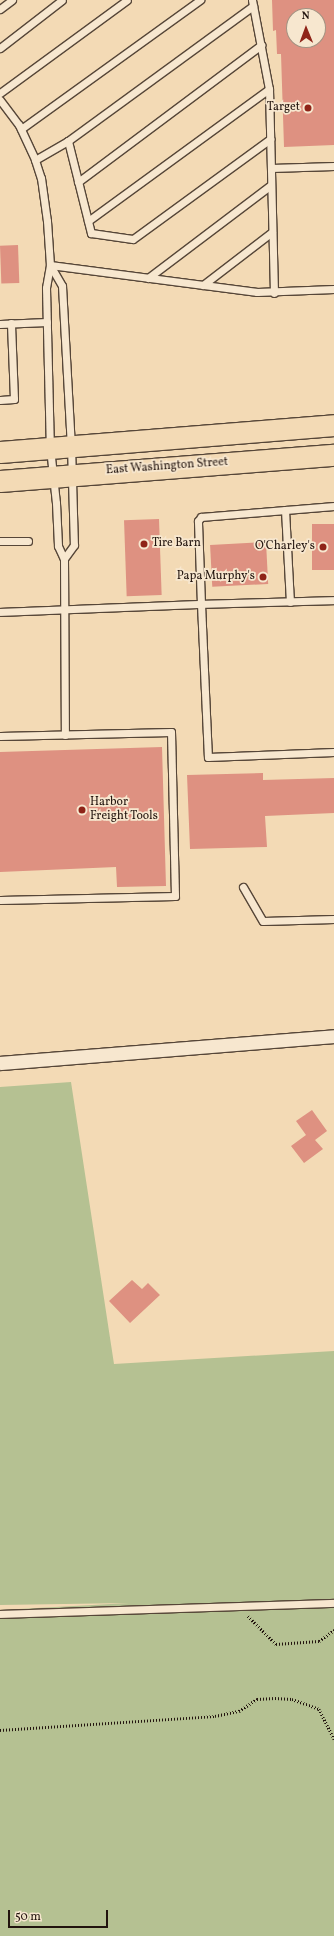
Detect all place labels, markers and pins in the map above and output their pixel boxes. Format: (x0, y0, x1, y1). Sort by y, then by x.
place label: Target (267, 101, 300, 115)
marker: Target (303, 103, 313, 113)
place label: Tire Barn (152, 537, 201, 551)
marker: Tire Barn (139, 539, 149, 549)
place label: O'Charley's (255, 540, 315, 554)
marker: O'Charley's (318, 542, 328, 552)
place label: Papa Murphy's (177, 570, 255, 584)
marker: Papa Murphy's (258, 572, 268, 582)
place label: Harbor Freight Tools (90, 796, 158, 824)
marker: Harbor Freight Tools (77, 805, 87, 815)

